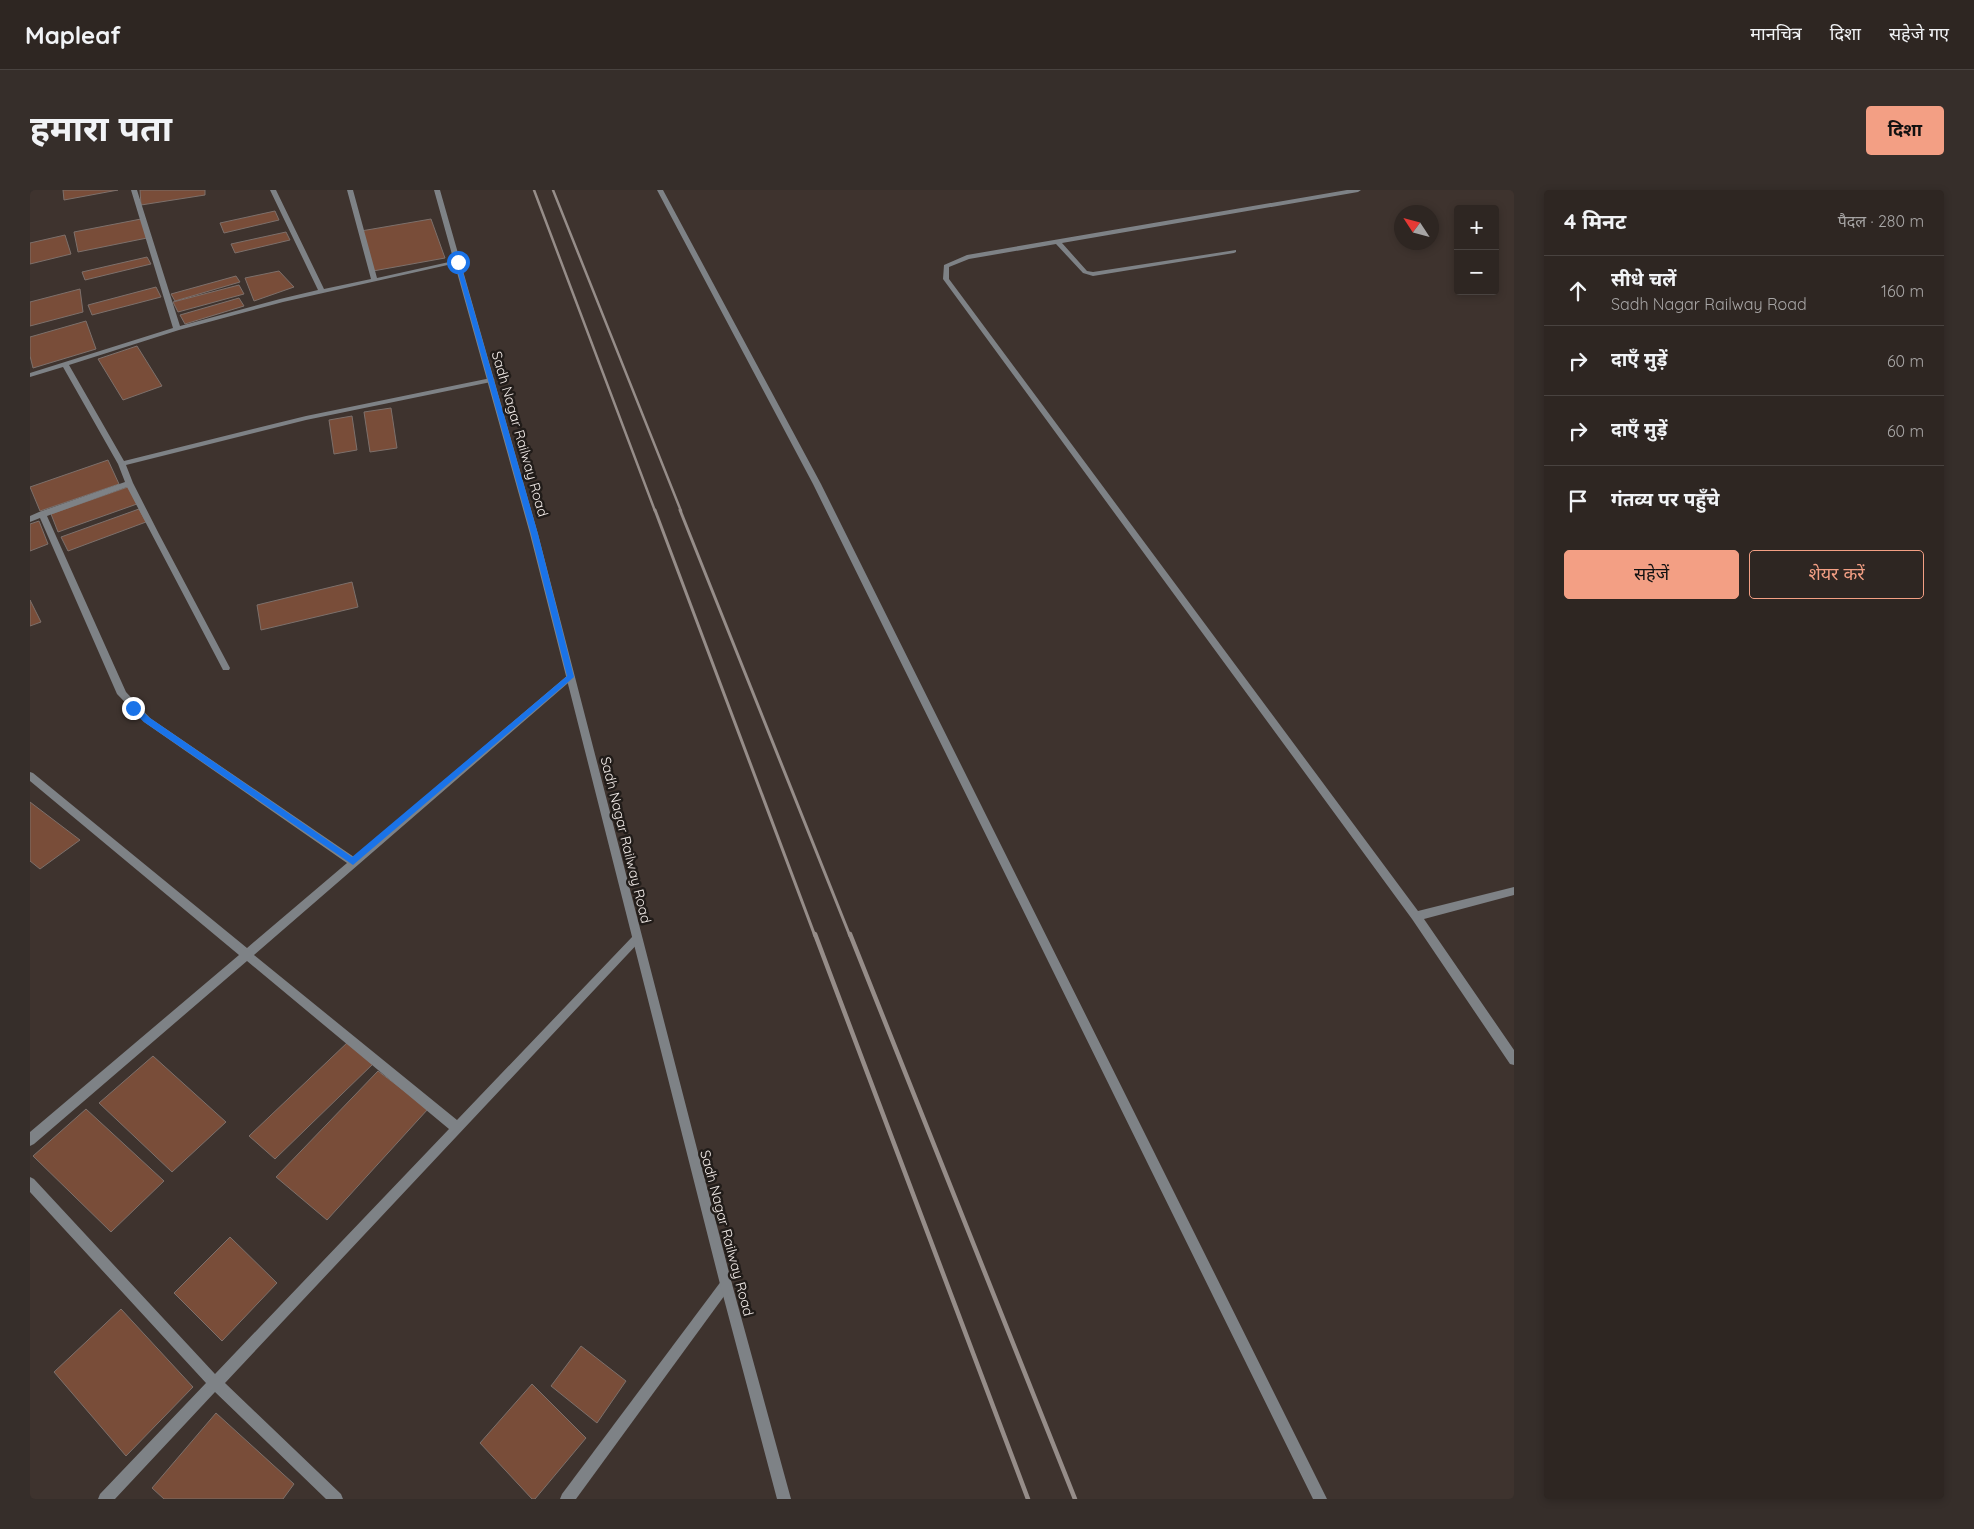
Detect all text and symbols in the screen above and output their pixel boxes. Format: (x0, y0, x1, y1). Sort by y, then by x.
text: Mapleaf (25, 20, 121, 50)
text: मानचित्र (1750, 22, 1802, 45)
text: दिशा (1830, 22, 1861, 45)
text: सहेजे गए (1889, 22, 1949, 45)
text: हमारा पता (30, 106, 172, 150)
button: दिशा (1866, 106, 1944, 155)
north arrow (1394, 205, 1439, 250)
map controls (1454, 205, 1499, 295)
button: + (1454, 205, 1499, 250)
text: 4 मिनट (1564, 208, 1626, 234)
text: पैदल · 280 m (1838, 211, 1924, 231)
button: − (1454, 250, 1499, 295)
route start (447, 251, 470, 274)
text: सीधे चलें (1611, 267, 1676, 291)
icon: ahead (1564, 277, 1592, 305)
text: 160 m (1881, 281, 1924, 301)
text: Sadh Nagar Railway Road (1611, 294, 1807, 314)
icon: right (1564, 347, 1592, 375)
text: दाएँ मुड़ें (1611, 347, 1667, 371)
street label: Sadh Nagar Railway Road (488, 349, 552, 519)
text: 60 m (1887, 351, 1924, 371)
icon: right (1564, 417, 1592, 445)
text: दाएँ मुड़ें (1611, 417, 1667, 441)
text: 60 m (1887, 421, 1924, 441)
icon: arrive (1564, 487, 1592, 515)
text: गंतव्य पर पहुँचे (1611, 487, 1719, 511)
button: सहेजें (1564, 550, 1739, 599)
button: शेयर करें (1749, 550, 1924, 599)
route end (122, 697, 145, 720)
street label: Sadh Nagar Railway Road (597, 755, 655, 925)
street label: Sadh Nagar Railway Road (696, 1148, 758, 1318)

